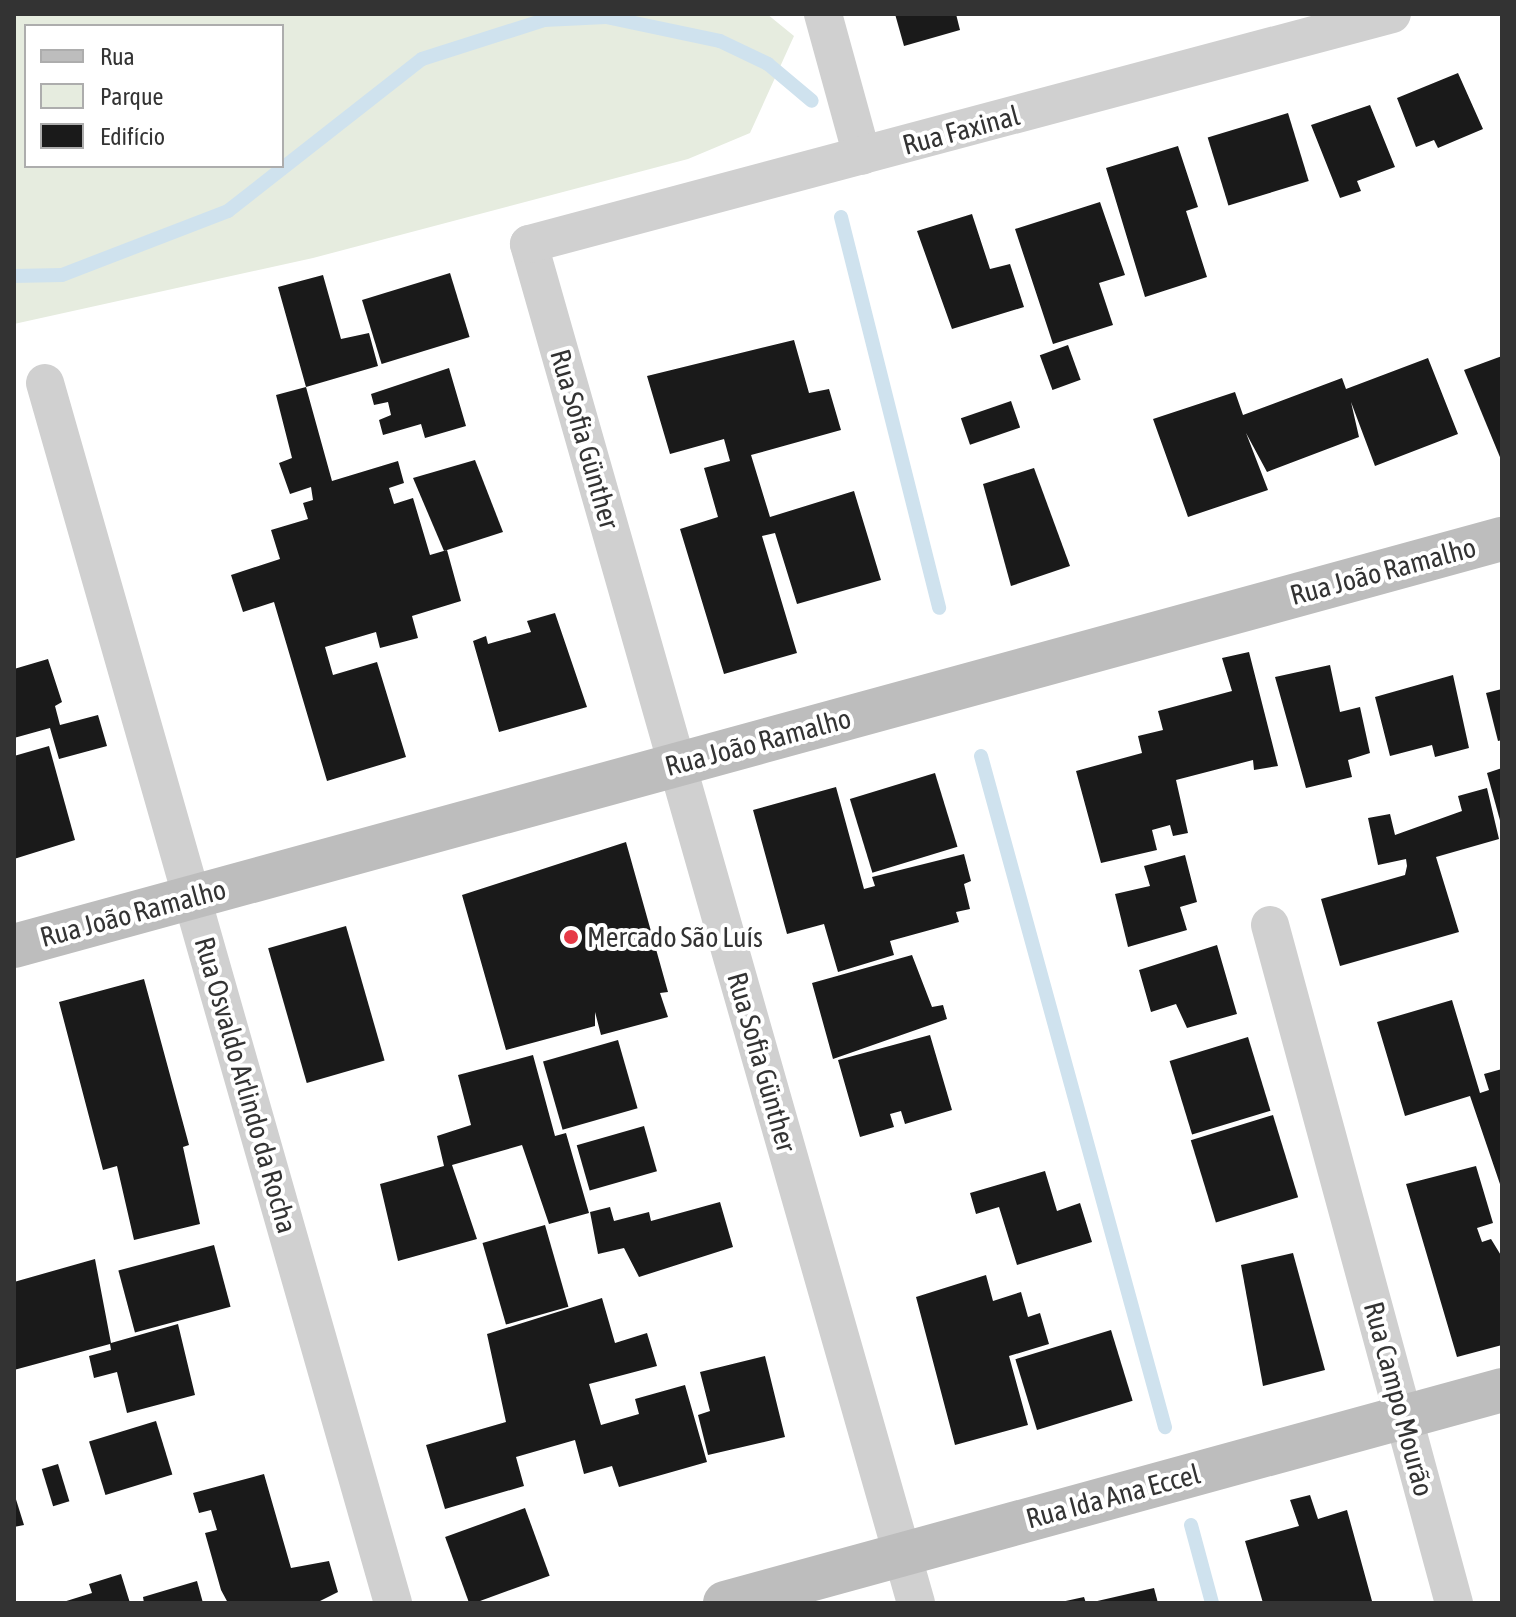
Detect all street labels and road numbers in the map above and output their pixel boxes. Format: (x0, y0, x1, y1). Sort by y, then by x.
street label: Rua Faxinal (899, 98, 1023, 162)
street label: Rua Sofia Günther (543, 346, 627, 532)
street label: Rua João Ramalho (1286, 530, 1480, 612)
street label: Rua João Ramalho (661, 701, 855, 783)
street label: Rua João Ramalho (36, 872, 230, 954)
street label: Rua Osvaldo Arlindo da Rocha (188, 933, 304, 1237)
street label: Rua Sofia Günther (720, 969, 804, 1155)
street label: Rua Campo Mourão (1357, 1298, 1441, 1500)
street label: Rua Ida Ana Eccel (1022, 1457, 1204, 1535)

